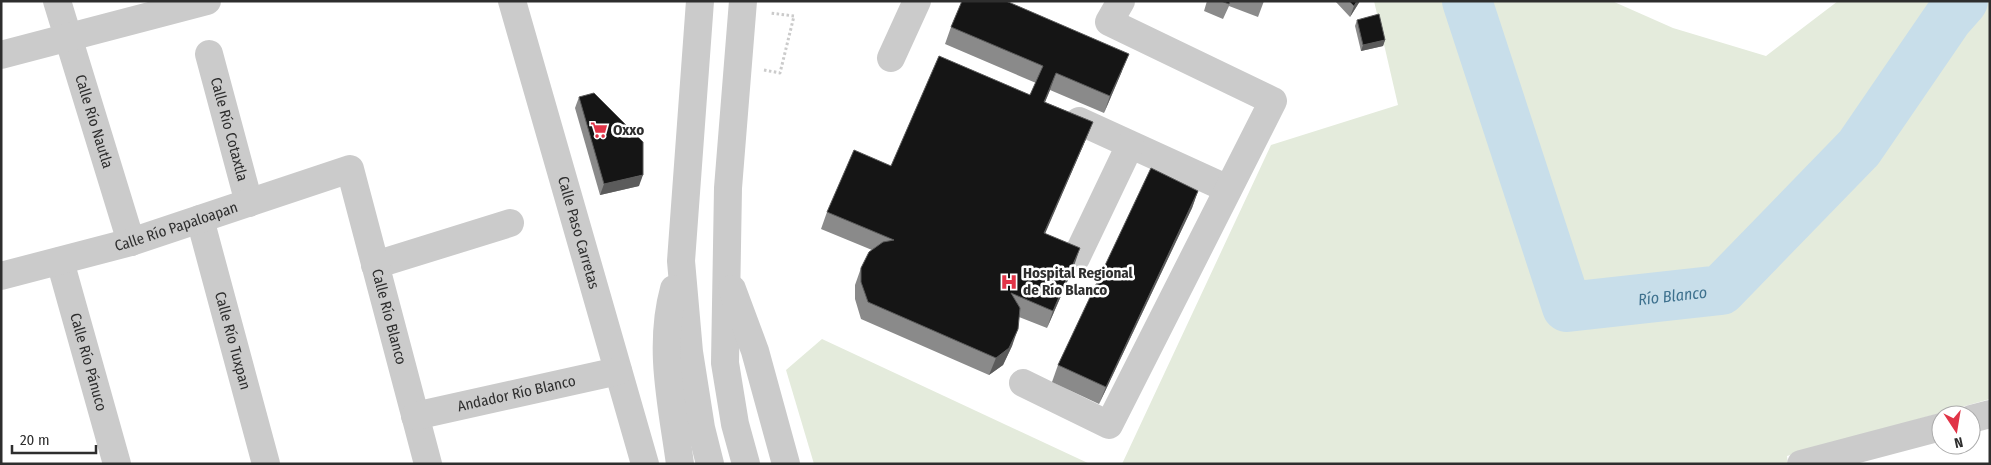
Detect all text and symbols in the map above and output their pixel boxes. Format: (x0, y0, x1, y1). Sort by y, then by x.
street label: Calle Río Nautla (71, 72, 117, 171)
street label: Calle Río Cotaxtla (207, 75, 252, 183)
supermarket icon: Oxxo (589, 120, 609, 140)
place label: Oxxo (613, 121, 644, 139)
street label: Calle Paso Carretas (554, 174, 603, 291)
street label: Calle Río Papaloapan (113, 198, 240, 255)
place label: Hospital Regional de Río Blanco (1023, 264, 1134, 299)
street label: Calle Río Blanco (368, 267, 410, 367)
hospital icon: Hospital Regional de Río Blanco (999, 272, 1019, 292)
water label: Río Blanco (1637, 283, 1708, 309)
street label: Calle Río Tuxpan (211, 290, 255, 392)
street label: Calle Río Pánuco (66, 311, 111, 413)
street label: Andador Río Blanco (456, 372, 578, 415)
north arrow (1931, 405, 1981, 455)
scale bar (12, 422, 96, 454)
text: 20 m (20, 431, 50, 449)
text: N (1953, 433, 1964, 451)

